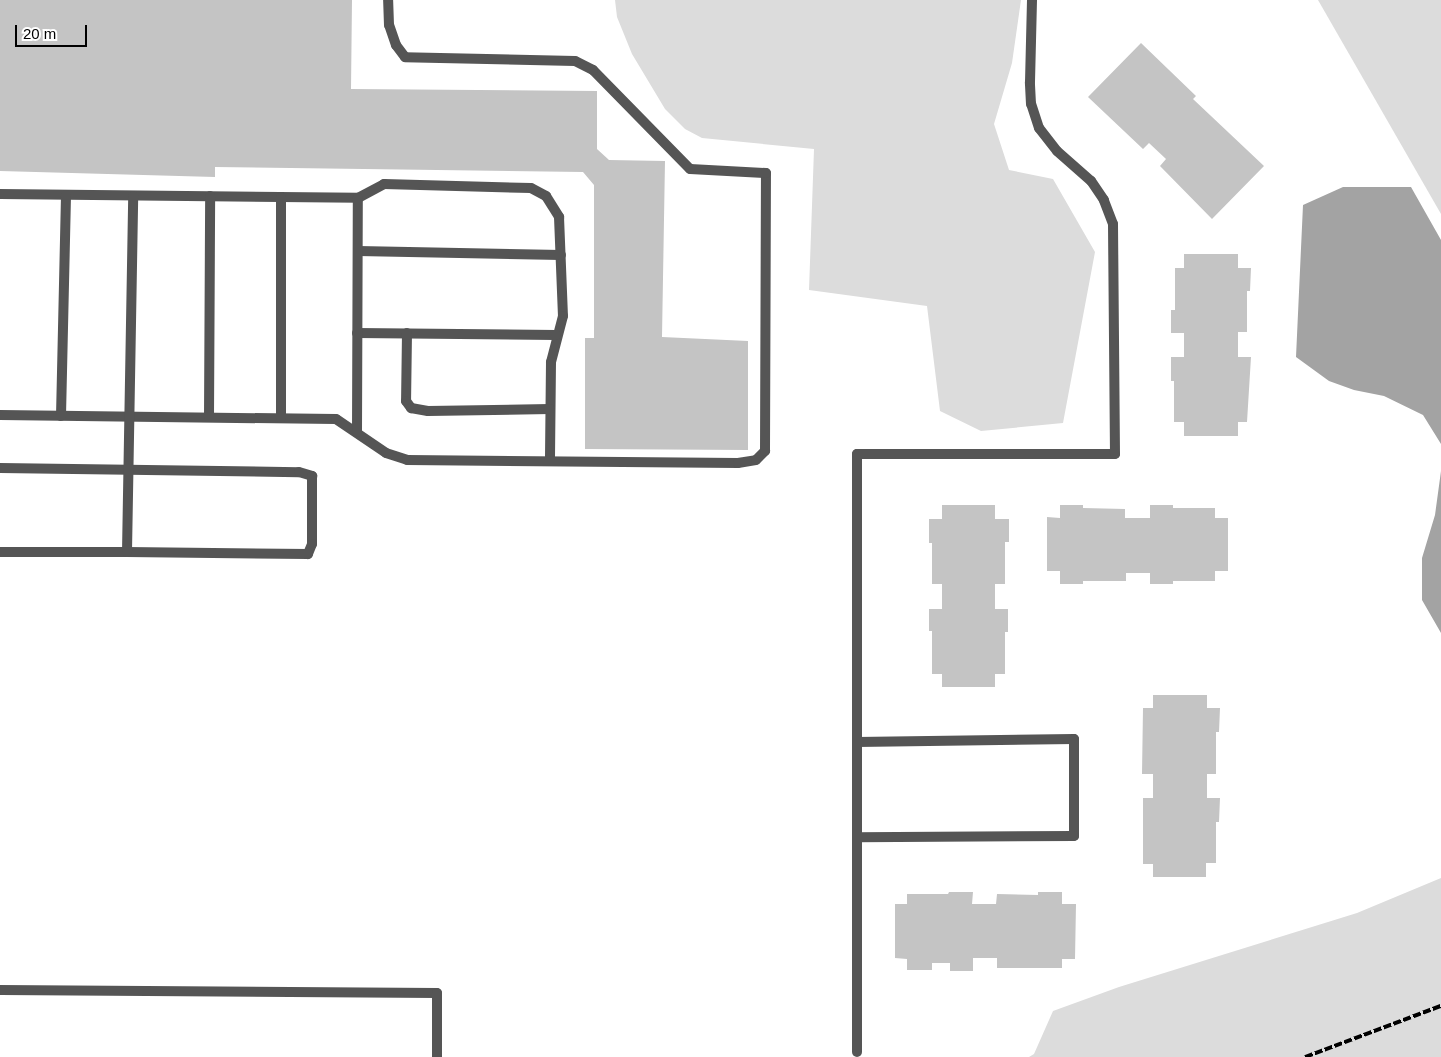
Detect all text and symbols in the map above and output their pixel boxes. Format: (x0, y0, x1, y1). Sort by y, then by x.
scale bar (18, 15, 90, 47)
text: 20 m (23, 25, 56, 42)

